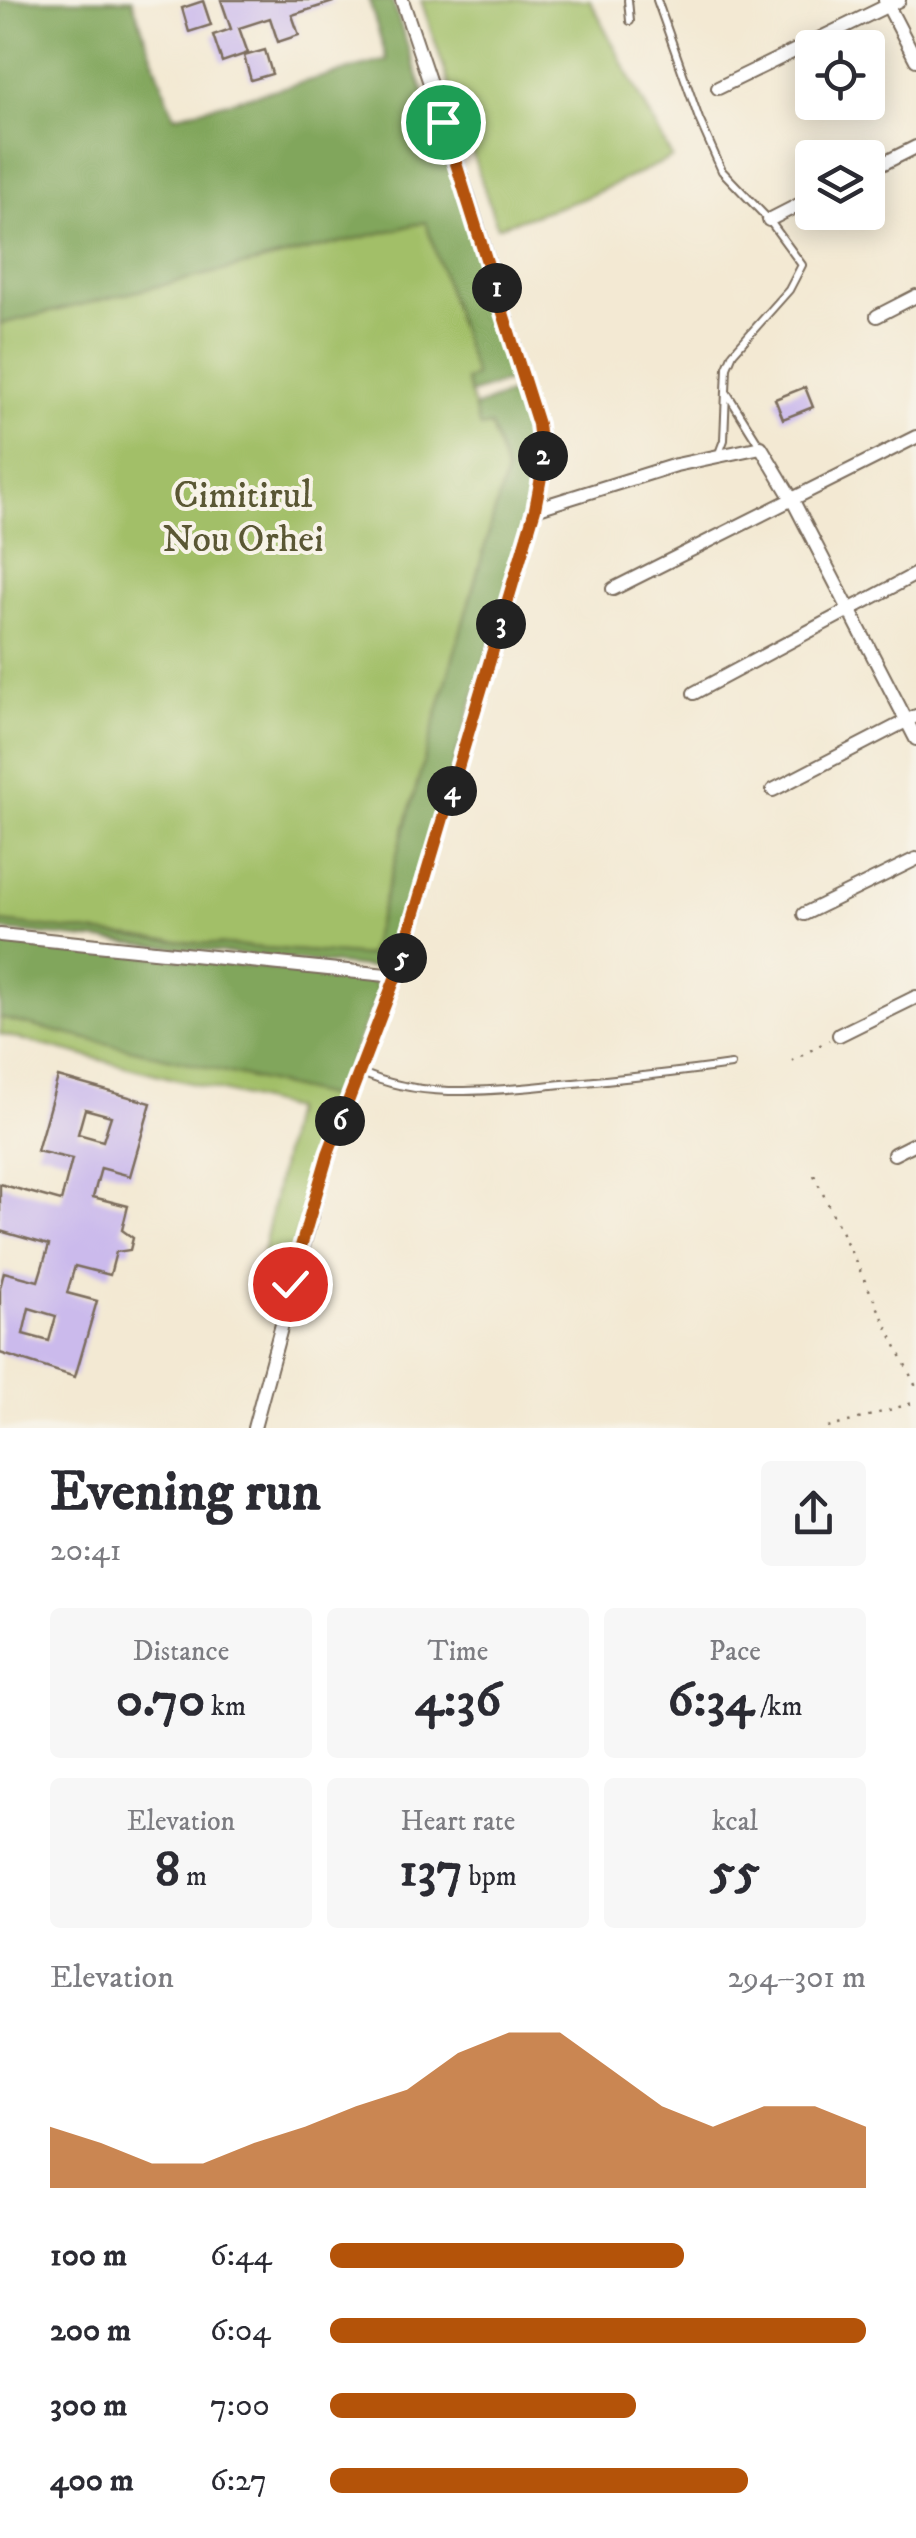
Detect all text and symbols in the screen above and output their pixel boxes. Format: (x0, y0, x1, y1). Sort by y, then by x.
map controls (795, 30, 885, 230)
button: locate (795, 30, 885, 120)
pin (401, 80, 486, 165)
icon: arrive (416, 95, 471, 150)
button: layers (795, 140, 885, 230)
pin: 1 (472, 263, 522, 313)
text: 1 (492, 270, 502, 305)
pin: 2 (518, 431, 568, 481)
text: 2 (536, 438, 550, 473)
park label: Cimitirul Nou Orhei (162, 472, 324, 564)
pin: 3 (476, 599, 526, 649)
text: 3 (496, 606, 506, 641)
pin: 4 (427, 766, 477, 816)
text: 4 (444, 773, 460, 808)
pin: 5 (377, 933, 427, 983)
text: 5 (395, 940, 409, 975)
pin: 6 (315, 1096, 365, 1146)
text: 6 (333, 1103, 347, 1138)
pin (248, 1242, 333, 1327)
icon: check (263, 1257, 318, 1312)
text: Evening run (50, 1459, 321, 1528)
button: share (761, 1461, 866, 1566)
text: 20:41 (50, 1531, 121, 1571)
text: Distance (133, 1634, 229, 1669)
text: Time (428, 1634, 488, 1669)
text: Pace (709, 1634, 761, 1669)
text: 0.70 (116, 1669, 205, 1732)
text: 4:36 (415, 1669, 501, 1732)
text: 6:34 (667, 1669, 754, 1732)
text: km (205, 1689, 246, 1724)
text: /km (754, 1689, 803, 1724)
text: Elevation (127, 1804, 235, 1839)
text: Heart rate (401, 1804, 515, 1839)
text: kcal (712, 1804, 758, 1839)
text: 8 (155, 1839, 180, 1902)
text: 137 (399, 1839, 463, 1902)
text: 55 (710, 1839, 760, 1902)
text: m (180, 1859, 207, 1894)
text: bpm (463, 1859, 517, 1894)
text: Elevation (50, 1958, 174, 1998)
text: 294–301 m (727, 1958, 866, 1998)
text: 100 m (50, 2236, 127, 2276)
text: 6:44 (210, 2236, 272, 2276)
text: 200 m (50, 2311, 131, 2351)
text: 6:04 (210, 2311, 271, 2351)
text: 300 m (50, 2386, 127, 2426)
text: 7:00 (210, 2386, 270, 2426)
text: 400 m (50, 2461, 134, 2501)
text: 6:27 (210, 2461, 267, 2501)

